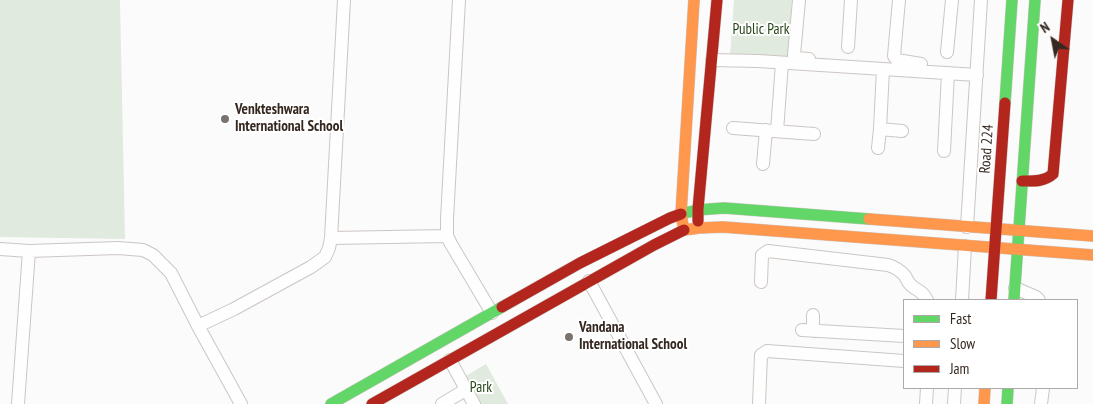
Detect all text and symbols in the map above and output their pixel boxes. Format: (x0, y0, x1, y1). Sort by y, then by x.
north arrow (1028, 15, 1078, 65)
text: N (1037, 18, 1053, 37)
park label: Public Park (733, 21, 789, 39)
place label: Venkteshwara International School (235, 101, 343, 136)
marker: Venkteshwara International School (219, 113, 231, 125)
street label: Road 224 (976, 124, 998, 174)
legend (903, 299, 1078, 389)
text: Fast (950, 309, 971, 328)
place label: Vandana International School (579, 319, 687, 354)
marker: Vandana International School (563, 331, 575, 343)
text: Slow (950, 334, 975, 353)
text: Jam (950, 359, 969, 378)
park label: Park (470, 379, 492, 397)

